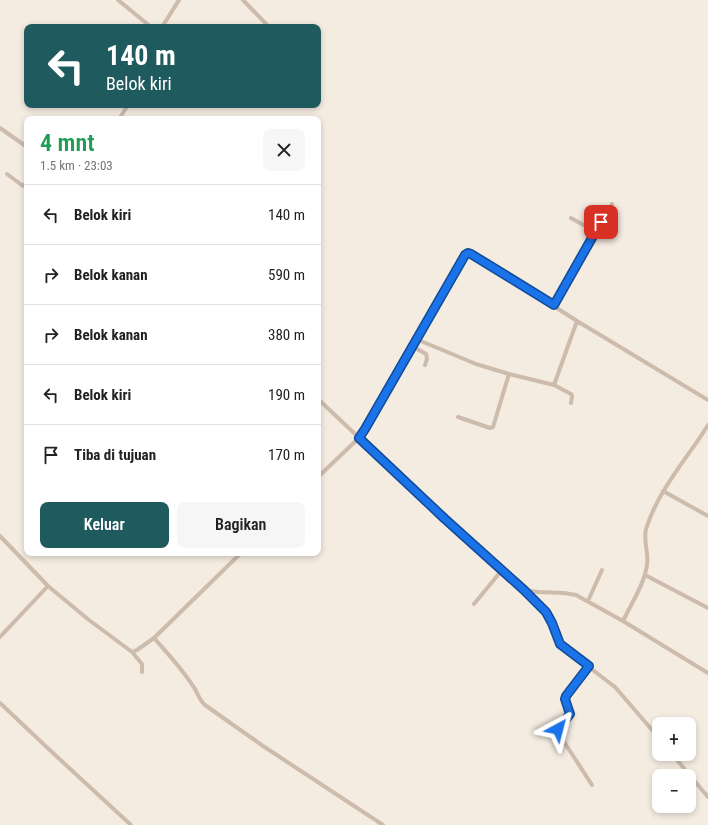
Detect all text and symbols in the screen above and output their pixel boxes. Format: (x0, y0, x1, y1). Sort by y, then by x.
text: 140 m (106, 39, 176, 72)
icon: left (40, 40, 92, 92)
text: Belok kiri (106, 73, 172, 94)
text: 4 mnt (40, 129, 95, 157)
button: close (263, 129, 305, 171)
text: 1.5 km · 23:03 (40, 158, 113, 173)
icon: left (40, 204, 62, 226)
pin (584, 205, 618, 239)
text: Belok kiri (74, 206, 131, 224)
text: 140 m (268, 206, 305, 224)
icon: arrive (590, 211, 612, 233)
icon: right (40, 264, 62, 286)
text: Belok kanan (74, 266, 148, 284)
text: 590 m (268, 266, 305, 284)
icon: right (40, 324, 62, 346)
text: Belok kanan (74, 326, 148, 344)
text: 380 m (268, 326, 305, 344)
icon: left (40, 384, 62, 406)
text: Belok kiri (74, 386, 131, 404)
text: 190 m (268, 386, 305, 404)
icon: arrive (40, 444, 62, 466)
text: Tiba di tujuan (74, 446, 156, 464)
text: 170 m (268, 446, 305, 464)
button: Keluar (40, 502, 169, 548)
button: Bagikan (177, 502, 305, 548)
position arrow (537, 708, 579, 750)
map controls (652, 717, 696, 813)
button: + (652, 717, 696, 761)
button: − (652, 769, 696, 813)

